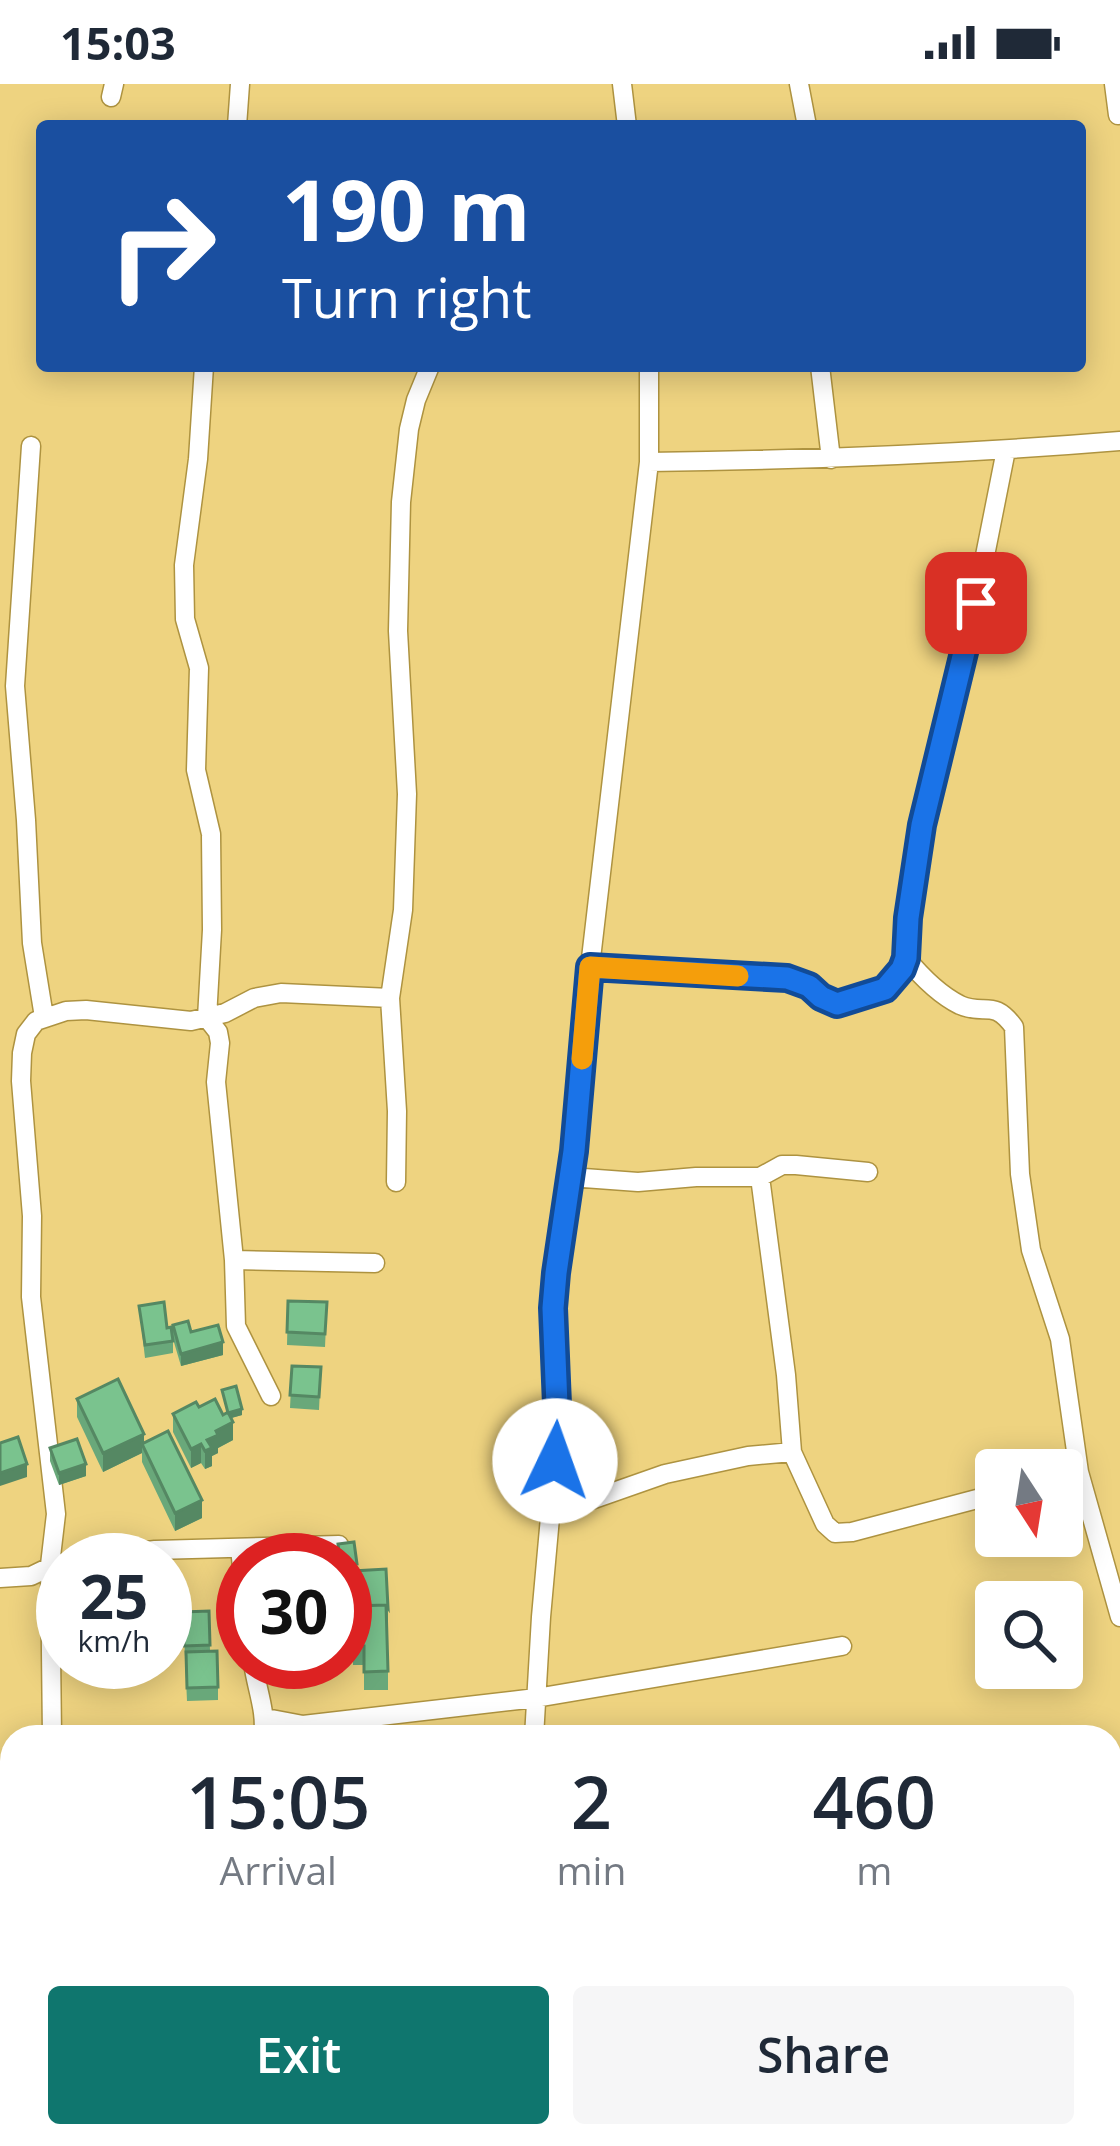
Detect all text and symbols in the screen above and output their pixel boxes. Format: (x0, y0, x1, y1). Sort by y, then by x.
text: 15:03 (60, 12, 176, 73)
text: 190 m (282, 151, 530, 266)
icon: right (84, 168, 240, 324)
text: Turn right (282, 260, 531, 334)
pin (925, 552, 1027, 654)
icon: arrive (943, 570, 1009, 636)
position arrow (492, 1398, 618, 1524)
north arrow (975, 1449, 1083, 1557)
map controls (975, 1449, 1083, 1689)
speed limit sign: 30 (216, 1533, 372, 1689)
text: 25 (80, 1555, 148, 1637)
button: search (975, 1581, 1083, 1689)
text: km/h (78, 1620, 150, 1661)
text: 15:05 (186, 1752, 370, 1850)
text: 2 (571, 1752, 612, 1850)
text: 460 (812, 1752, 936, 1850)
text: Arrival (220, 1843, 337, 1896)
text: min (557, 1843, 626, 1896)
text: m (856, 1843, 892, 1896)
button: Exit (48, 1986, 549, 2124)
button: Share (573, 1986, 1074, 2124)

